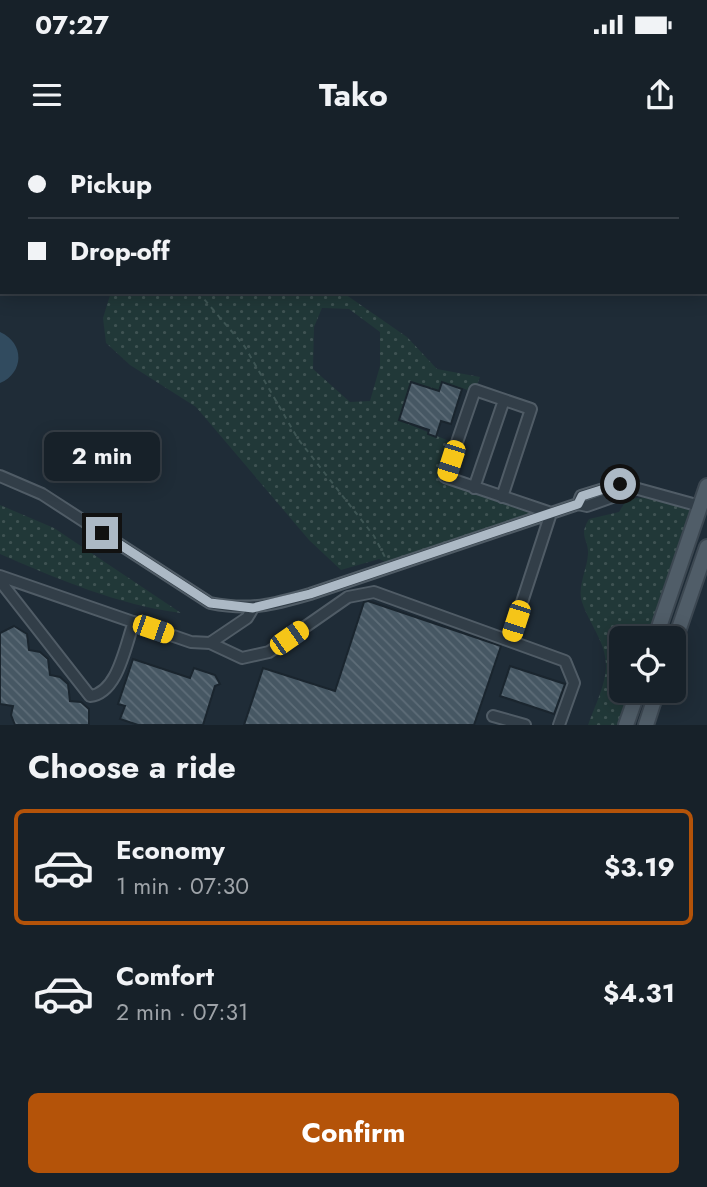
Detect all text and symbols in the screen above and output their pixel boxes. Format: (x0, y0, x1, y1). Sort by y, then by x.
text: 07:27 (35, 6, 109, 44)
text: Tako (319, 72, 388, 118)
icon: menu (28, 76, 66, 114)
icon: share (641, 76, 679, 114)
text: Pickup (70, 165, 152, 203)
text: Drop-off (70, 232, 170, 270)
callout: 2 min (44, 432, 160, 480)
car (435, 438, 468, 484)
text: 2 min (72, 439, 132, 473)
route start (604, 468, 636, 500)
route end (86, 517, 118, 549)
car (500, 598, 533, 644)
car (130, 612, 177, 646)
car (266, 617, 313, 659)
map controls (609, 626, 686, 703)
button: locate (609, 626, 686, 703)
text: Choose a ride (28, 744, 236, 790)
text: Economy (116, 831, 225, 869)
icon: car (32, 836, 95, 899)
text: $3.19 (604, 848, 675, 886)
text: 1 min · 07:30 (116, 869, 249, 903)
text: Comfort (116, 957, 214, 995)
icon: car (32, 962, 95, 1025)
text: $4.31 (603, 974, 675, 1012)
text: 2 min · 07:31 (116, 995, 248, 1029)
button: Confirm (28, 1093, 679, 1173)

